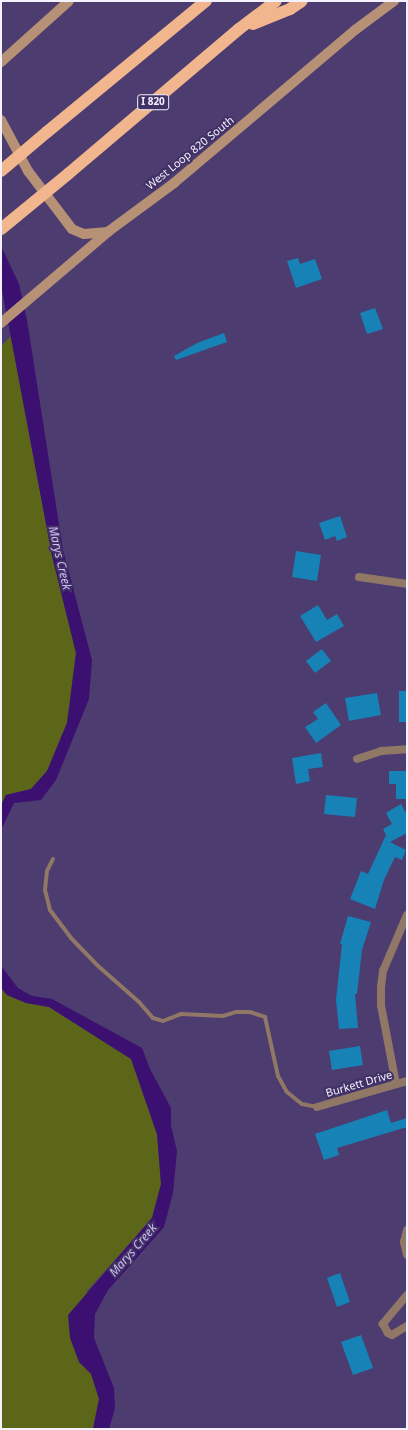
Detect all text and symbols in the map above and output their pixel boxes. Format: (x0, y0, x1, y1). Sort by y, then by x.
road number: I 820 (137, 94, 169, 110)
street label: West Loop 820 South (143, 114, 237, 192)
water label: Marys Creek (46, 525, 74, 591)
street label: Burkett Drive (324, 1068, 394, 1100)
water label: Marys Creek (106, 1221, 160, 1279)

